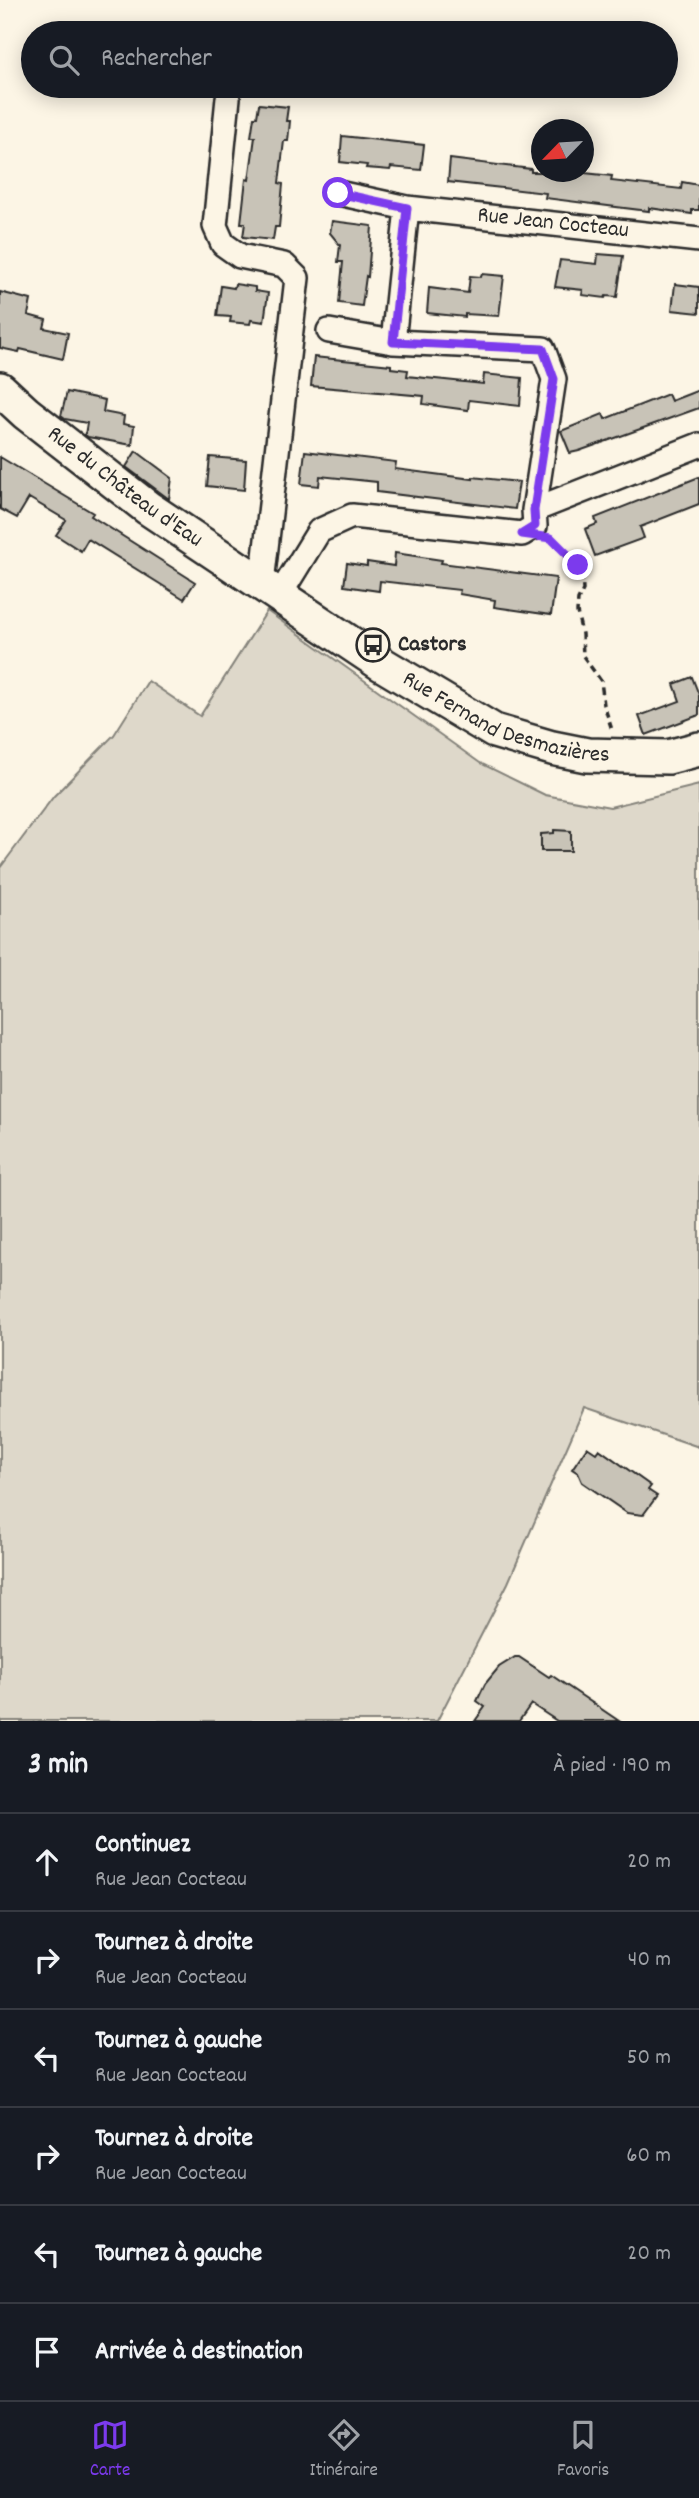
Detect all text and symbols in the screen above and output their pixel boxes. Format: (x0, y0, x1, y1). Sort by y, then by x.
search box (21, 21, 678, 98)
icon: search (45, 41, 83, 79)
text: Rechercher (101, 41, 212, 78)
north arrow (531, 119, 594, 182)
route start (322, 177, 353, 208)
street label: Rue Jean Cocteau (476, 200, 630, 248)
street label: Rue du Château d'Eau (40, 418, 209, 556)
route end (562, 549, 593, 580)
bus stop icon: Castors (354, 626, 392, 664)
place label: Castors (398, 629, 467, 662)
street label: Rue Fernand Desmazières (396, 663, 610, 772)
text: 3 min (28, 1745, 88, 1788)
text: À pied · 190 m (553, 1750, 671, 1783)
text: Continuez (95, 1827, 190, 1864)
icon: ahead (28, 1843, 66, 1881)
text: 20 m (627, 1846, 671, 1879)
text: Rue Jean Cocteau (95, 1864, 247, 1897)
text: Tournez à droite (95, 1925, 253, 1962)
icon: right (28, 1941, 66, 1979)
text: 40 m (628, 1944, 671, 1977)
text: Rue Jean Cocteau (95, 1962, 247, 1995)
text: Tournez à gauche (95, 2023, 262, 2060)
icon: left (28, 2039, 66, 2077)
text: 50 m (627, 2042, 671, 2075)
text: Rue Jean Cocteau (95, 2060, 247, 2093)
text: Tournez à droite (95, 2121, 253, 2158)
icon: right (28, 2137, 66, 2175)
text: 60 m (626, 2140, 671, 2173)
text: Rue Jean Cocteau (95, 2158, 247, 2191)
icon: left (28, 2235, 66, 2273)
text: Tournez à gauche (95, 2236, 262, 2273)
text: 20 m (627, 2238, 671, 2271)
icon: arrive (28, 2333, 66, 2371)
text: Arrivée à destination (95, 2334, 303, 2371)
tab: Carte (90, 2416, 130, 2485)
tab: Itinéraire (310, 2416, 378, 2485)
tab: Favoris (557, 2416, 609, 2485)

